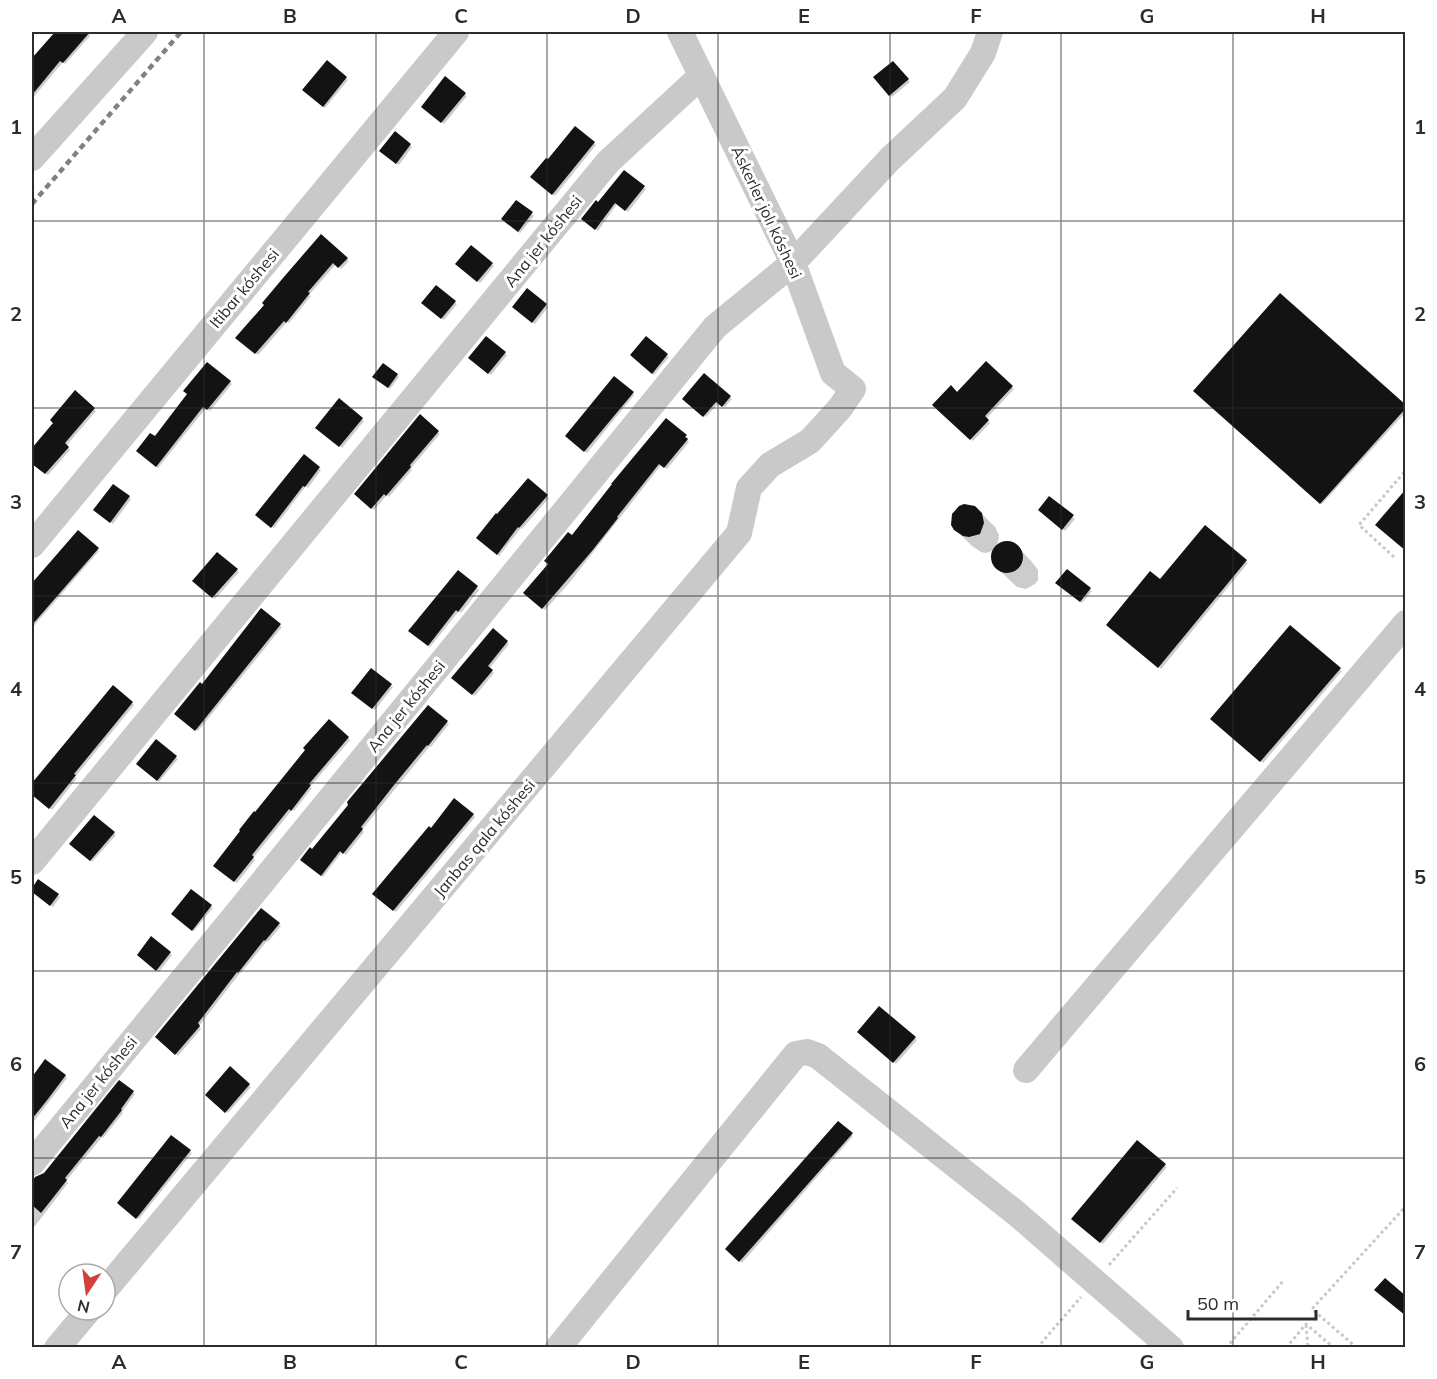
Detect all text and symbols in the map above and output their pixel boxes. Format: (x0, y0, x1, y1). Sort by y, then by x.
text: A (112, 3, 127, 28)
text: B (283, 3, 297, 28)
text: C (454, 3, 468, 28)
text: D (625, 3, 641, 28)
text: E (798, 3, 810, 28)
text: F (970, 3, 982, 28)
text: G (1140, 3, 1154, 28)
text: H (1310, 3, 1326, 28)
text: 1 (10, 114, 22, 139)
text: 1 (1414, 114, 1426, 139)
street label: Áskerler jolı kóshesi (727, 142, 807, 282)
street label: Ana jer kóshesi (500, 191, 586, 291)
street label: Itibar kóshesi (205, 244, 283, 332)
text: 2 (10, 301, 22, 326)
text: 2 (1414, 301, 1426, 326)
text: 3 (10, 489, 22, 514)
text: 3 (1414, 489, 1426, 514)
street label: Ana jer kóshesi (363, 656, 449, 756)
text: 4 (10, 676, 22, 701)
text: 4 (1414, 676, 1426, 701)
street label: Janbas qala kóshesi (429, 775, 539, 901)
text: 5 (10, 864, 22, 889)
text: 5 (1414, 864, 1426, 889)
street label: Ana jer kóshesi (55, 1032, 141, 1132)
text: 6 (10, 1051, 22, 1076)
text: 6 (1414, 1051, 1426, 1076)
text: 7 (10, 1239, 22, 1264)
text: 7 (1414, 1239, 1426, 1264)
north arrow (57, 1262, 117, 1322)
scale bar (1188, 1283, 1316, 1321)
text: 50 m (1197, 1292, 1239, 1315)
text: N (75, 1296, 92, 1318)
text: A (112, 1349, 127, 1374)
text: B (283, 1349, 297, 1374)
text: C (454, 1349, 468, 1374)
text: D (625, 1349, 641, 1374)
text: E (798, 1349, 810, 1374)
text: F (970, 1349, 982, 1374)
text: G (1140, 1349, 1154, 1374)
text: H (1310, 1349, 1326, 1374)

